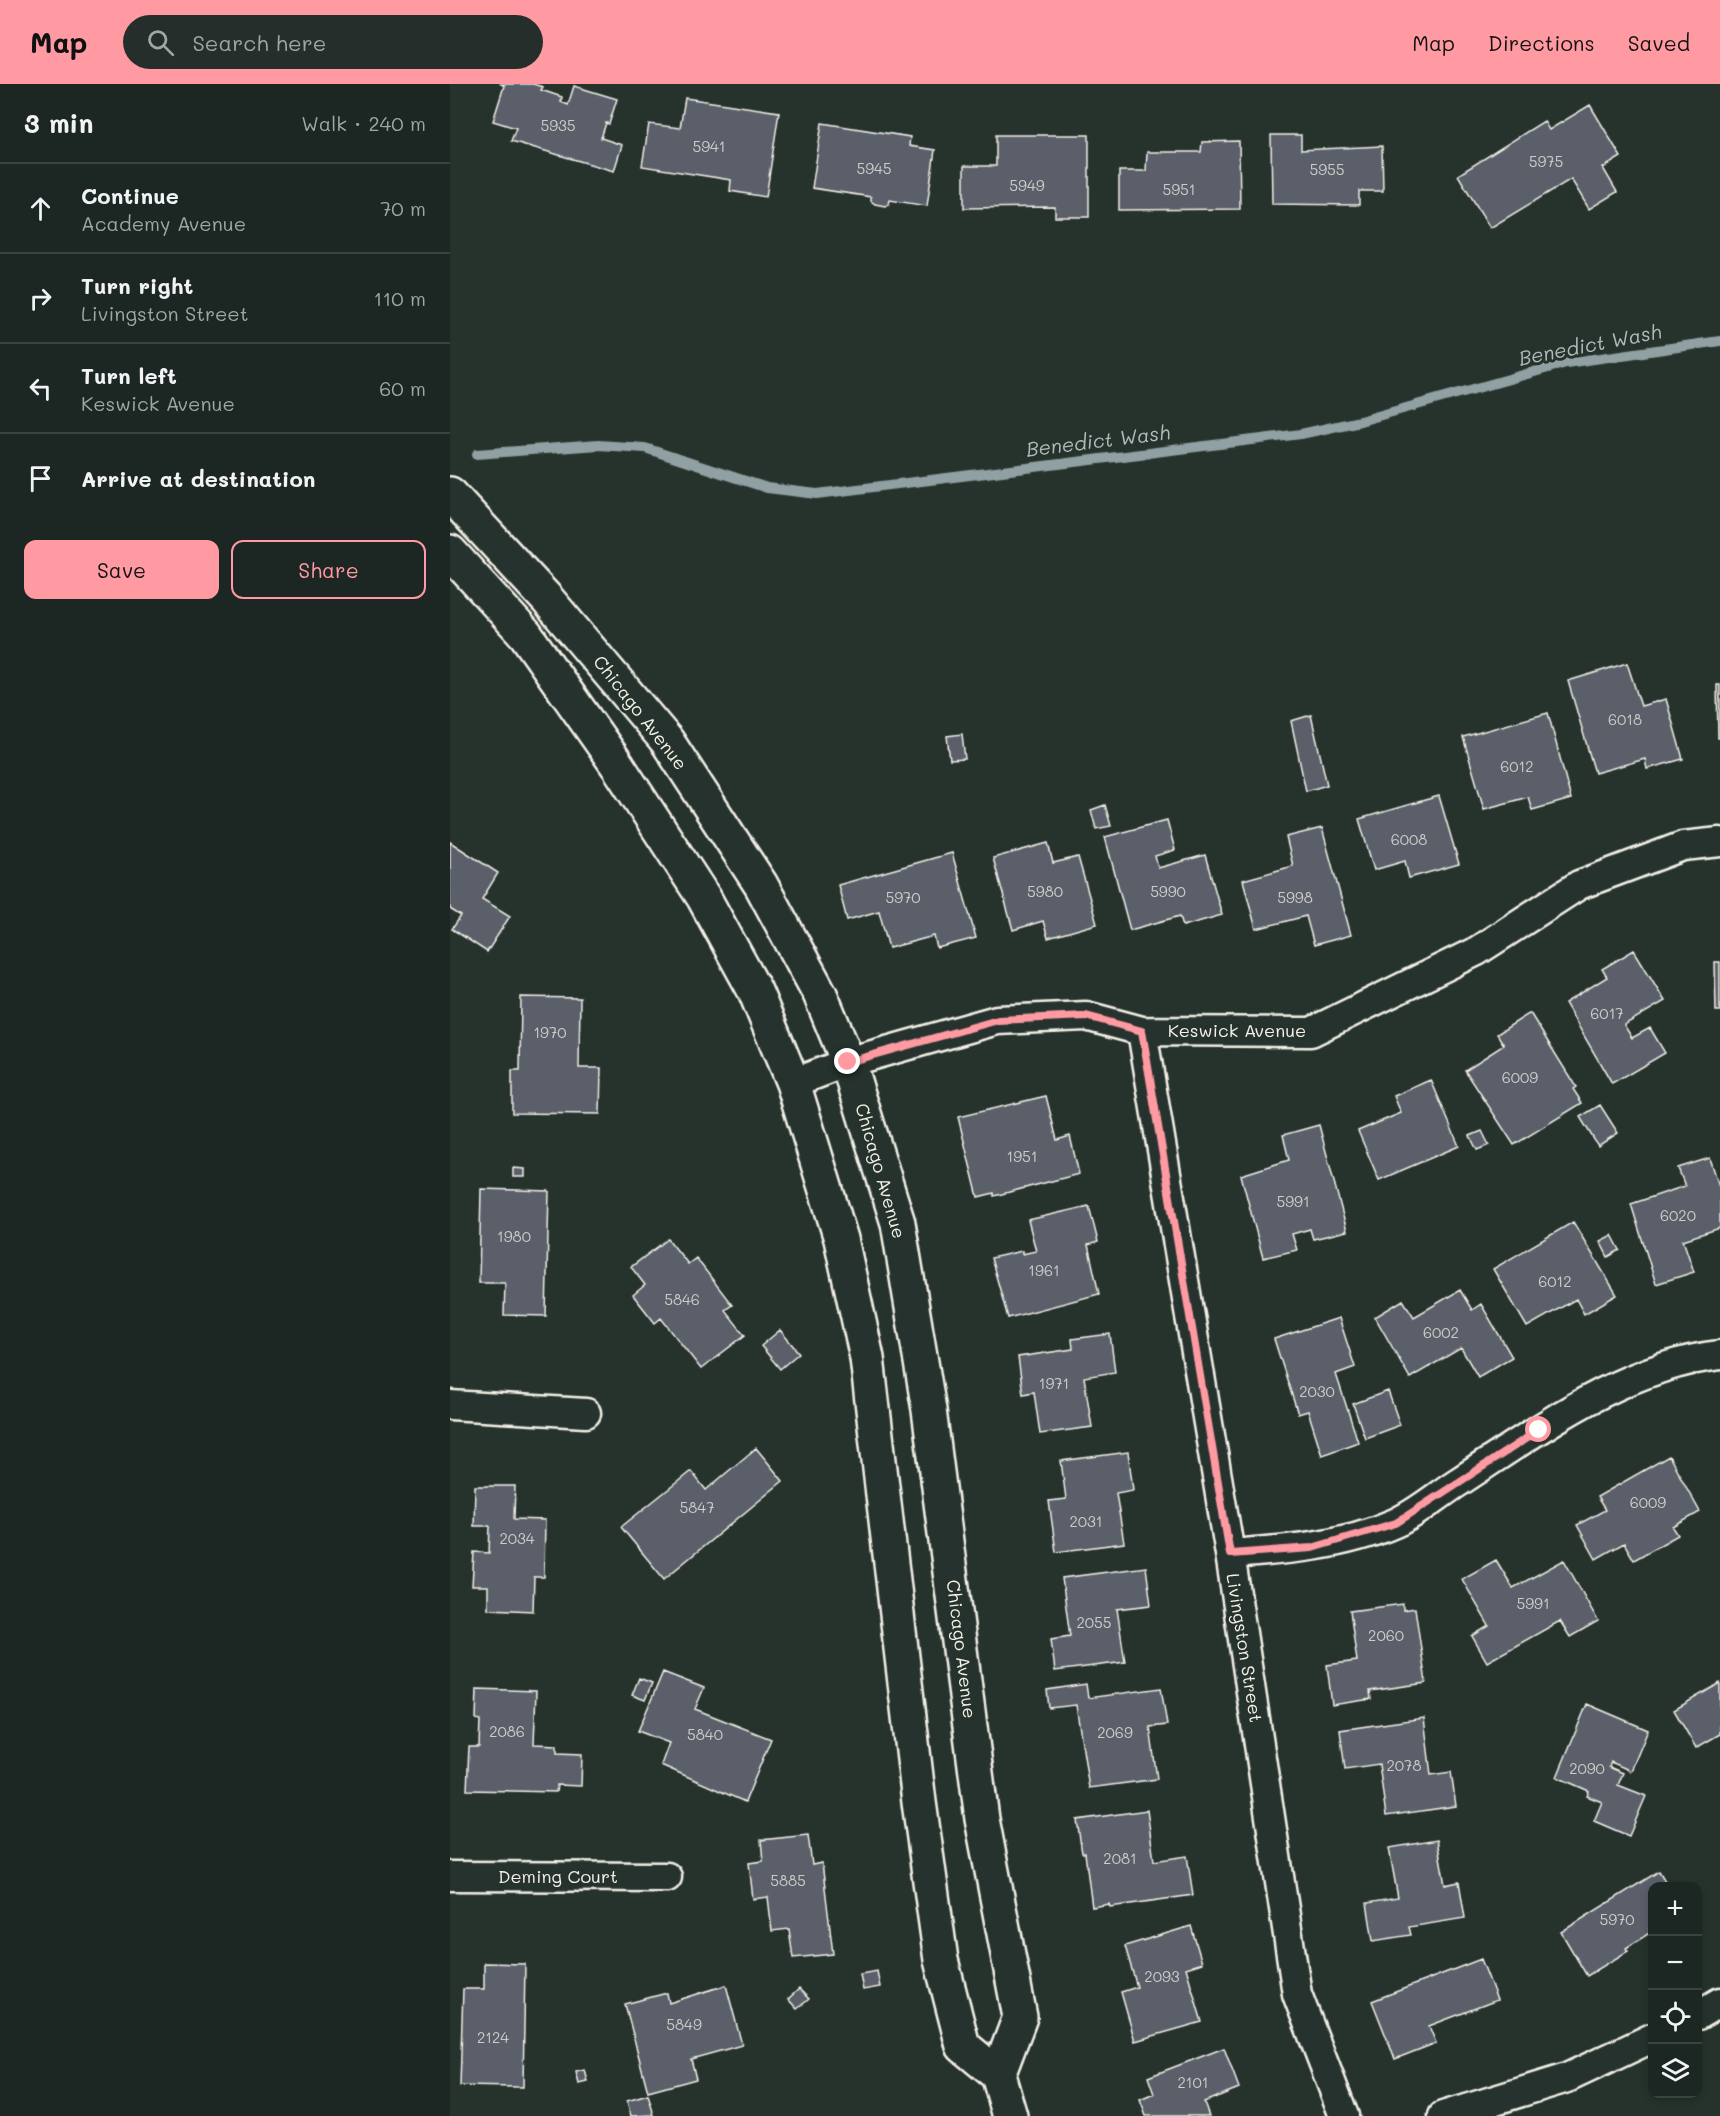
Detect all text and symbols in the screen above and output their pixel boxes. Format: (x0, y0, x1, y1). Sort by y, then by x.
search box (123, 15, 543, 69)
text: Map (30, 24, 87, 60)
icon: search (144, 26, 177, 59)
text: Search here (192, 28, 326, 57)
text: Map (1412, 29, 1455, 56)
text: Directions (1488, 29, 1595, 56)
text: Saved (1628, 29, 1690, 56)
text: 3 min (24, 106, 93, 140)
text: Walk · 240 m (301, 110, 426, 136)
house number: 5935 (540, 115, 576, 135)
house number: 5941 (692, 136, 726, 156)
house number: 5975 (1529, 151, 1563, 171)
house number: 5945 (856, 158, 892, 178)
house number: 5955 (1309, 159, 1345, 179)
house number: 5949 (1009, 175, 1045, 195)
house number: 5951 (1162, 179, 1196, 199)
text: Continue (81, 181, 179, 210)
icon: ahead (24, 192, 57, 225)
text: 70 m (380, 195, 426, 221)
text: Academy Avenue (81, 210, 246, 236)
text: Turn right (81, 271, 193, 300)
icon: right (24, 282, 57, 315)
text: 110 m (373, 285, 426, 311)
text: Livingston Street (81, 300, 249, 326)
water label: Benedict Wash (1516, 317, 1663, 371)
text: Turn left (81, 361, 177, 390)
icon: left (24, 372, 57, 405)
text: 60 m (379, 375, 426, 401)
text: Keswick Avenue (81, 390, 235, 416)
water label: Benedict Wash (1024, 418, 1171, 462)
icon: arrive (24, 462, 57, 495)
text: Arrive at destination (81, 464, 316, 493)
button: Save (24, 540, 219, 599)
button: Share (231, 540, 426, 599)
street label: Chicago Avenue (588, 650, 693, 775)
house number: 6018 (1608, 709, 1642, 729)
house number: 6012 (1500, 756, 1534, 776)
house number: 6008 (1391, 829, 1427, 849)
house number: 5980 (1027, 881, 1063, 901)
house number: 5990 (1150, 881, 1186, 901)
house number: 5970 (885, 887, 921, 907)
house number: 5998 (1277, 887, 1313, 907)
house number: 6017 (1590, 1003, 1624, 1023)
street label: Keswick Avenue (1168, 1018, 1306, 1042)
house number: 1970 (533, 1022, 567, 1042)
route end (834, 1048, 860, 1074)
house number: 6009 (1502, 1067, 1538, 1087)
street label: Chicago Avenue (850, 1100, 912, 1241)
house number: 1951 (1006, 1146, 1038, 1166)
house number: 5991 (1276, 1191, 1310, 1211)
house number: 6020 (1660, 1205, 1696, 1225)
house number: 1980 (497, 1226, 531, 1246)
house number: 1961 (1028, 1260, 1060, 1280)
house number: 6012 (1538, 1271, 1572, 1291)
house number: 5846 (664, 1289, 700, 1309)
house number: 6002 (1423, 1322, 1459, 1342)
house number: 1971 (1039, 1373, 1069, 1393)
house number: 2030 (1299, 1381, 1335, 1401)
route start (1525, 1416, 1551, 1442)
house number: 6009 (1630, 1492, 1666, 1512)
house number: 5847 (680, 1497, 714, 1517)
house number: 2031 (1069, 1511, 1103, 1531)
house number: 2034 (499, 1528, 535, 1548)
street label: Livingston Street (1221, 1571, 1269, 1724)
street label: Chicago Avenue (942, 1578, 982, 1720)
house number: 5991 (1516, 1593, 1550, 1613)
house number: 2055 (1076, 1612, 1112, 1632)
house number: 2060 (1368, 1625, 1404, 1645)
house number: 2086 (489, 1721, 525, 1741)
house number: 2069 (1097, 1722, 1133, 1742)
house number: 5840 (687, 1724, 723, 1744)
house number: 2078 (1386, 1755, 1422, 1775)
house number: 2090 (1569, 1758, 1605, 1778)
house number: 2081 (1103, 1848, 1137, 1868)
street label: Deming Court (498, 1864, 618, 1888)
house number: 5885 (770, 1870, 806, 1890)
map controls (1648, 1882, 1702, 2098)
button: + (1648, 1882, 1702, 1936)
house number: 5970 (1599, 1909, 1635, 1929)
button: − (1648, 1936, 1702, 1990)
house number: 2093 (1144, 1966, 1180, 1986)
button: locate (1648, 1990, 1702, 2044)
house number: 5849 (666, 2014, 702, 2034)
house number: 2124 (477, 2027, 509, 2047)
button: layers (1648, 2044, 1702, 2098)
house number: 2101 (1177, 2072, 1209, 2092)

